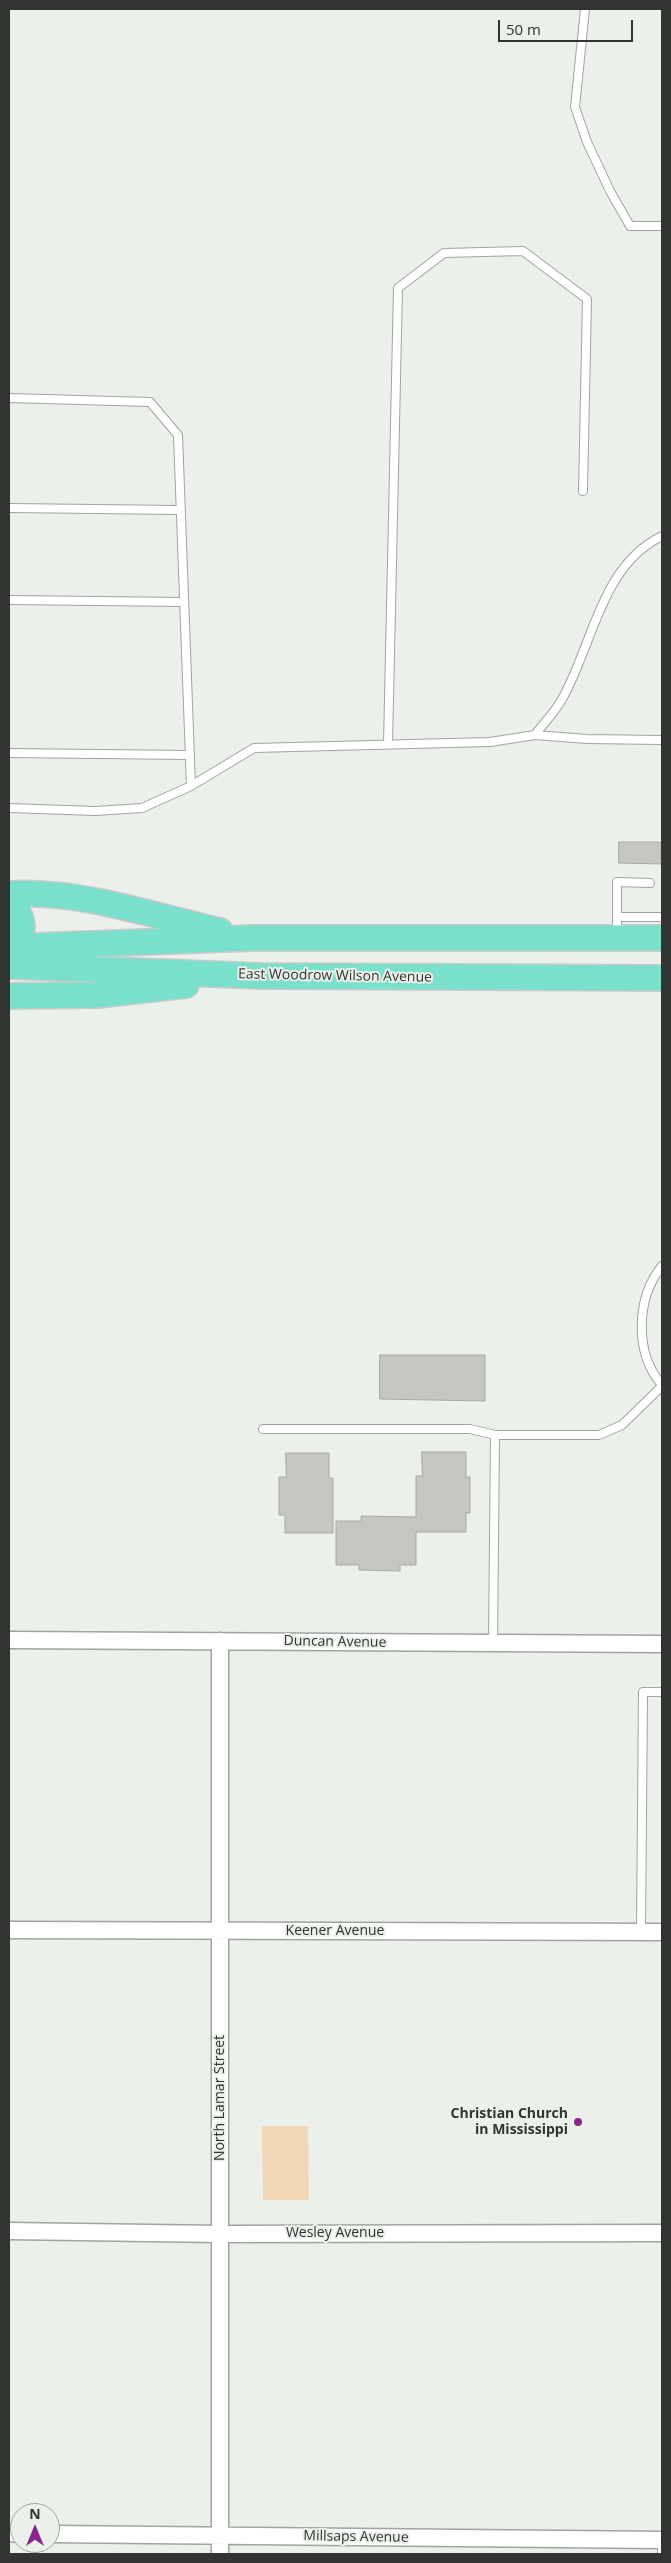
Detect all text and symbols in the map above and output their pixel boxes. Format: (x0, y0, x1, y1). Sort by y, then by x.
scale bar (501, 10, 636, 42)
text: 50 m (506, 19, 541, 39)
street label: East Woodrow Wilson Avenue (238, 966, 432, 986)
street label: Duncan Avenue (283, 1633, 387, 1651)
street label: Keener Avenue (286, 1923, 384, 1939)
street label: North Lamar Street (212, 2035, 228, 2161)
place label: Christian Church in Mississippi (451, 2106, 568, 2138)
marker: Christian Church in Mississippi (572, 2116, 584, 2128)
street label: Wesley Avenue (286, 2225, 384, 2241)
north arrow (10, 2503, 60, 2553)
text: N (29, 2504, 41, 2523)
street label: Millsaps Avenue (303, 2528, 409, 2546)

